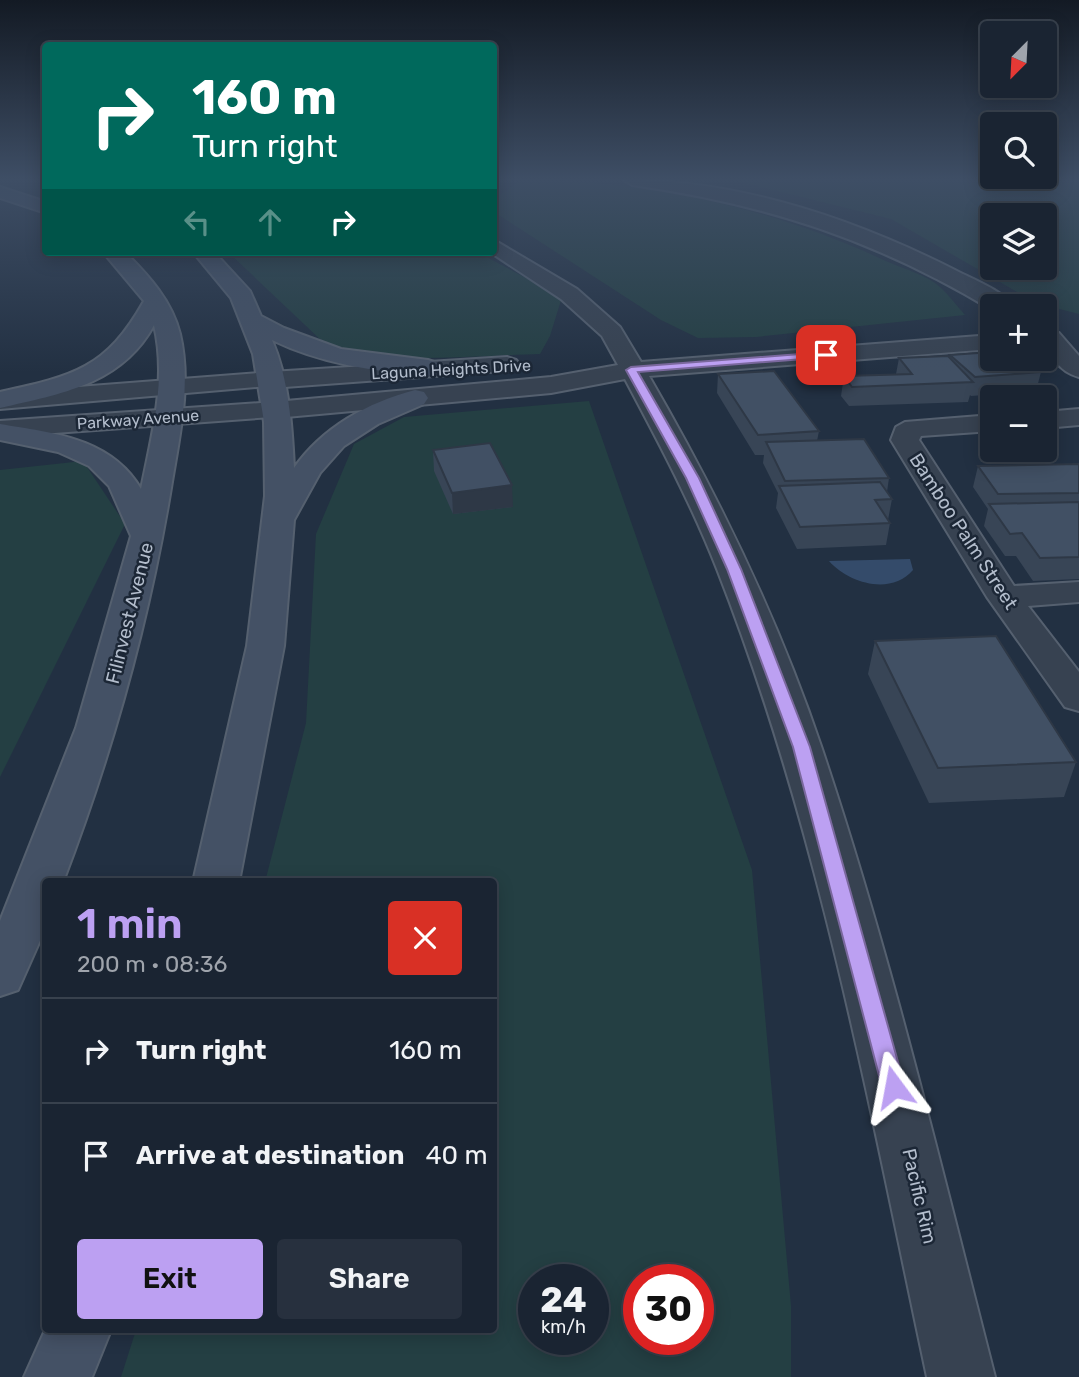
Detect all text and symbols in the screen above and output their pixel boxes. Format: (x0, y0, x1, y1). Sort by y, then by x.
north arrow (980, 21, 1057, 98)
map controls (980, 21, 1057, 462)
text: 160 m (192, 68, 337, 126)
icon: right (77, 70, 168, 161)
button: search (980, 112, 1057, 189)
text: Turn right (192, 127, 337, 165)
icon: left (178, 203, 216, 241)
icon: ahead (251, 203, 289, 241)
icon: right (324, 203, 362, 241)
button: layers (980, 203, 1057, 280)
button: + (980, 294, 1057, 371)
pin (796, 325, 856, 385)
icon: arrive (807, 336, 845, 374)
street label: Laguna Heights Drive (371, 356, 531, 383)
button: − (980, 385, 1057, 462)
street label: Parkway Avenue (76, 406, 200, 433)
street label: Bamboo Palm Street (905, 449, 1023, 614)
street label: Filinvest Avenue (101, 540, 158, 686)
text: 1 min (77, 899, 183, 949)
button: close (388, 901, 462, 975)
text: 200 m · 08:36 (77, 950, 227, 978)
icon: right (77, 1032, 115, 1070)
text: Turn right (136, 1035, 266, 1066)
text: 160 m (389, 1035, 462, 1066)
position arrow (857, 1050, 931, 1124)
icon: arrive (77, 1137, 115, 1175)
text: Arrive at destination (136, 1140, 404, 1171)
text: 40 m (425, 1140, 488, 1171)
street label: Pacific Rim (897, 1146, 942, 1246)
button: Exit (77, 1239, 263, 1319)
button: Share (277, 1239, 462, 1319)
speed limit sign: 30 (623, 1264, 714, 1355)
text: 24 (540, 1279, 587, 1321)
text: km/h (541, 1316, 586, 1338)

